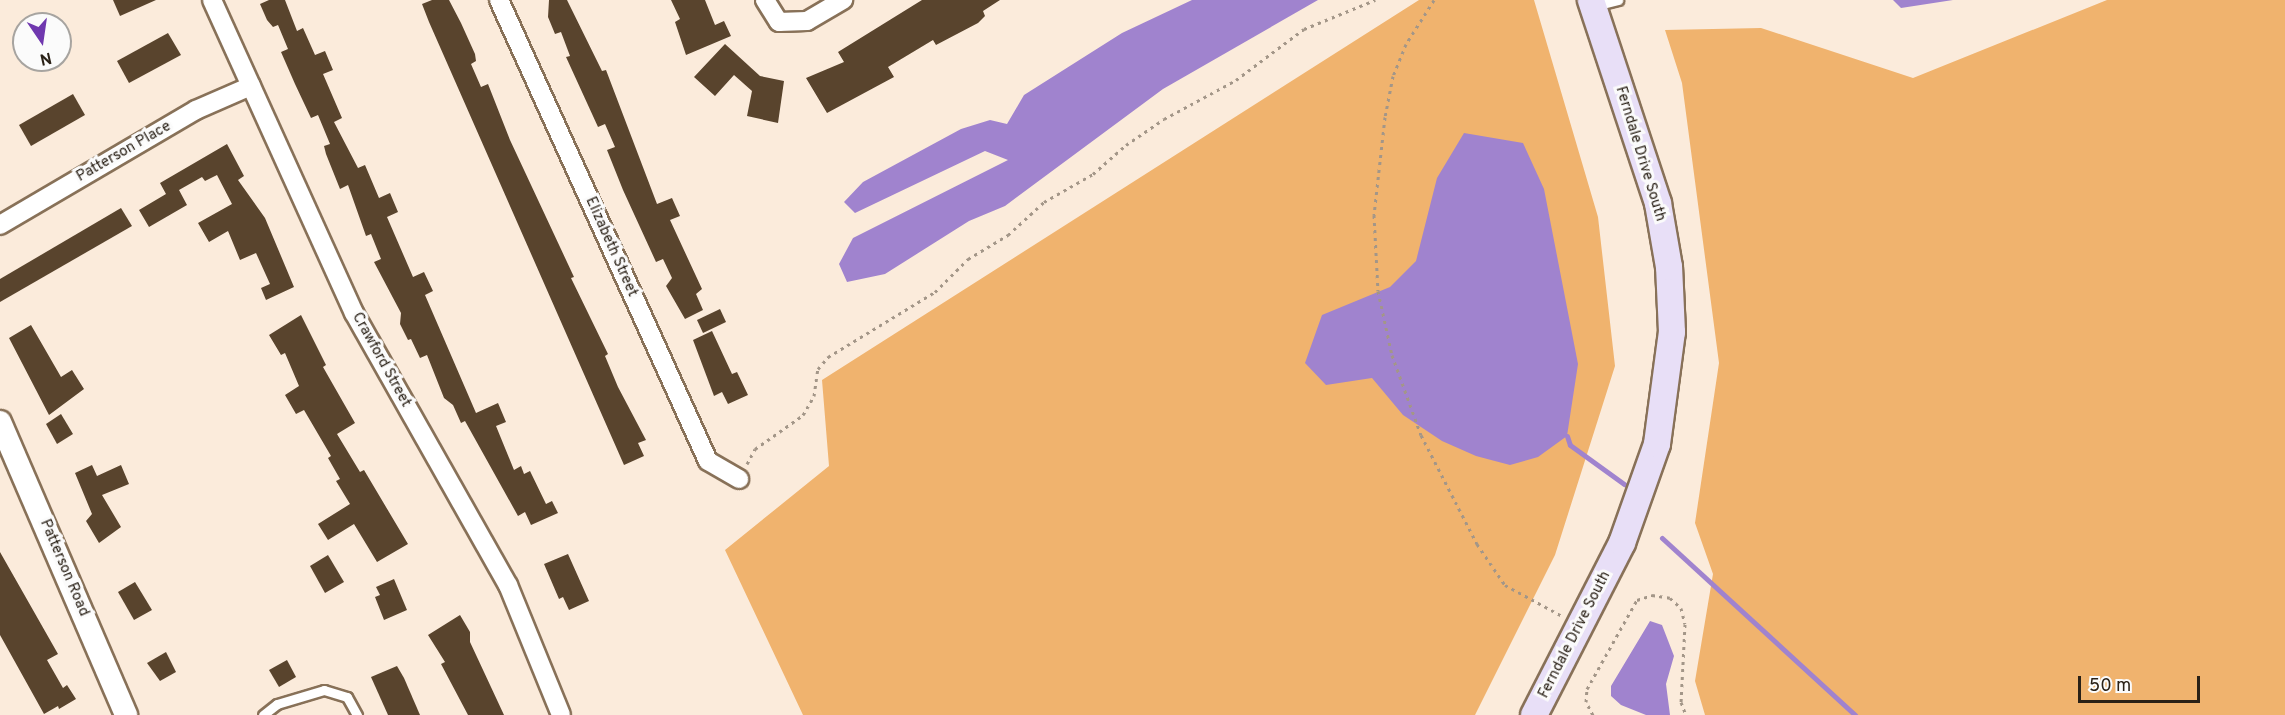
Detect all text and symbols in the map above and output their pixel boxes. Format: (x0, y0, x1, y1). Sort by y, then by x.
north arrow (12, 12, 72, 72)
text: N (38, 47, 53, 69)
street label: Ferndale Drive South (1611, 84, 1669, 224)
street label: Patterson Place (74, 118, 174, 186)
street label: Elizabeth Street (581, 194, 641, 300)
street label: Crawford Street (348, 310, 414, 410)
street label: Patterson Road (35, 517, 93, 619)
street label: Ferndale Drive South (1535, 568, 1615, 702)
scale bar (2081, 664, 2202, 702)
text: 50 m (2089, 675, 2131, 698)

